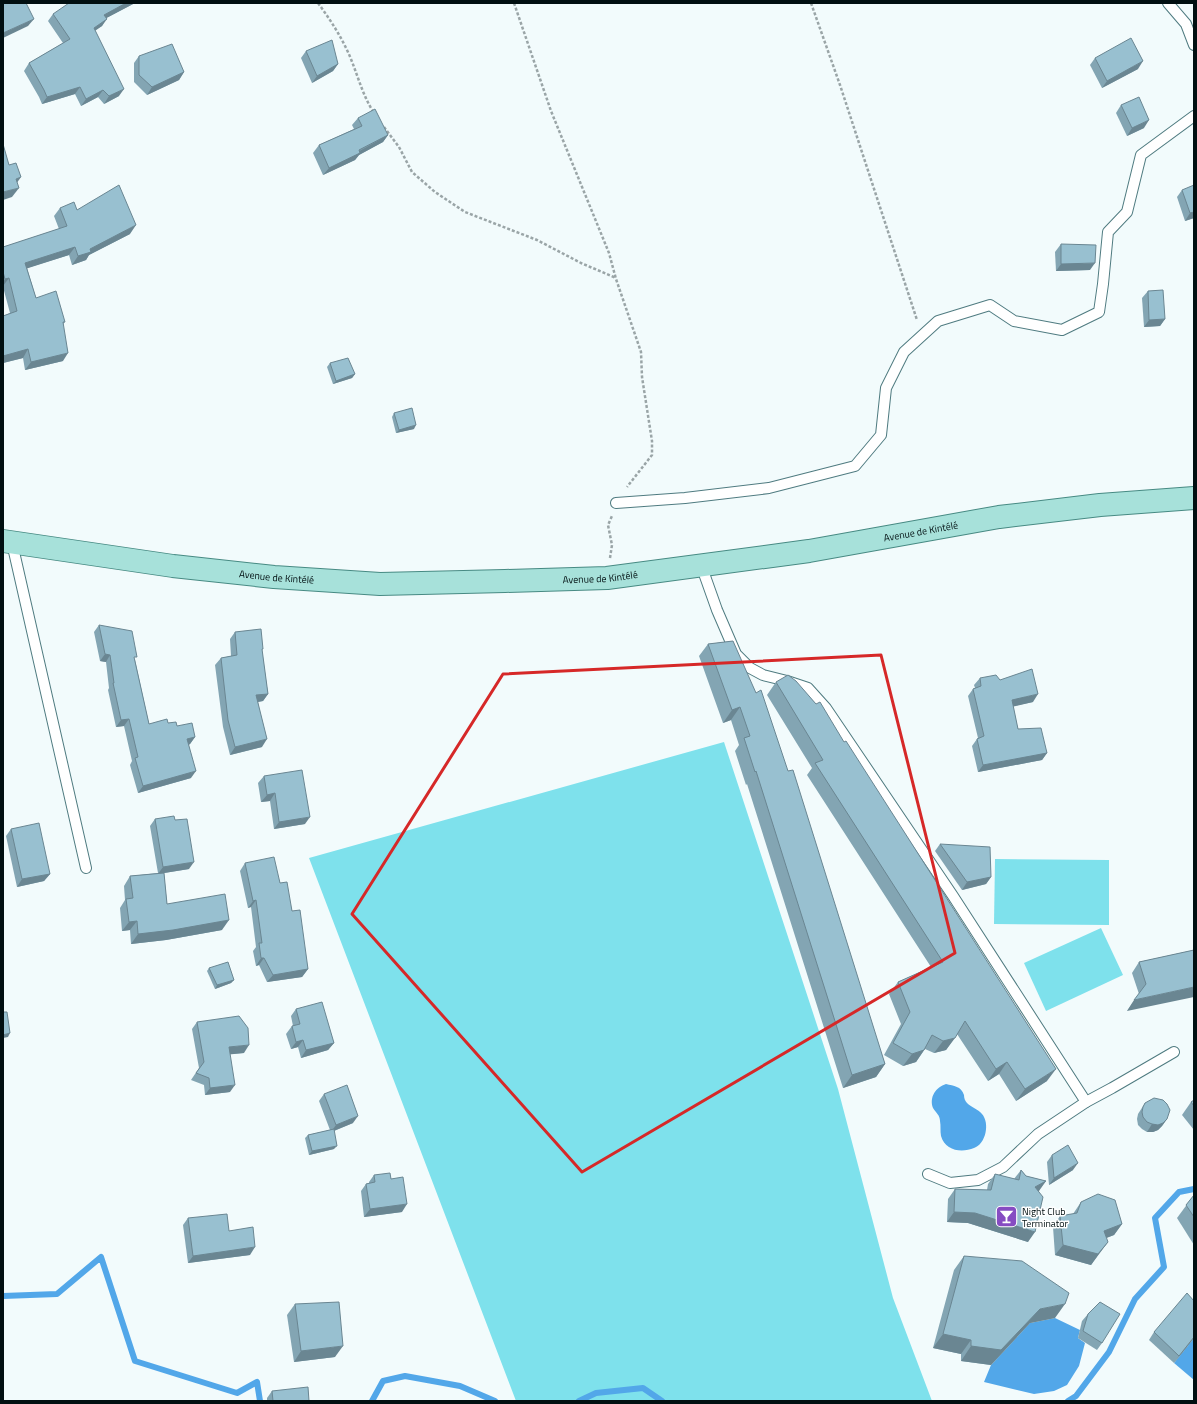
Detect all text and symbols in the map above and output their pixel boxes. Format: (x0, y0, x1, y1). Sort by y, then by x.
street label: Avenue de Kintélé (882, 517, 959, 546)
street label: Avenue de Kintélé (238, 566, 315, 588)
street label: Avenue de Kintélé (562, 567, 639, 587)
bar icon: Night Club Terminator (994, 1204, 1020, 1230)
place label: Night Club Terminator (1022, 1204, 1069, 1231)

